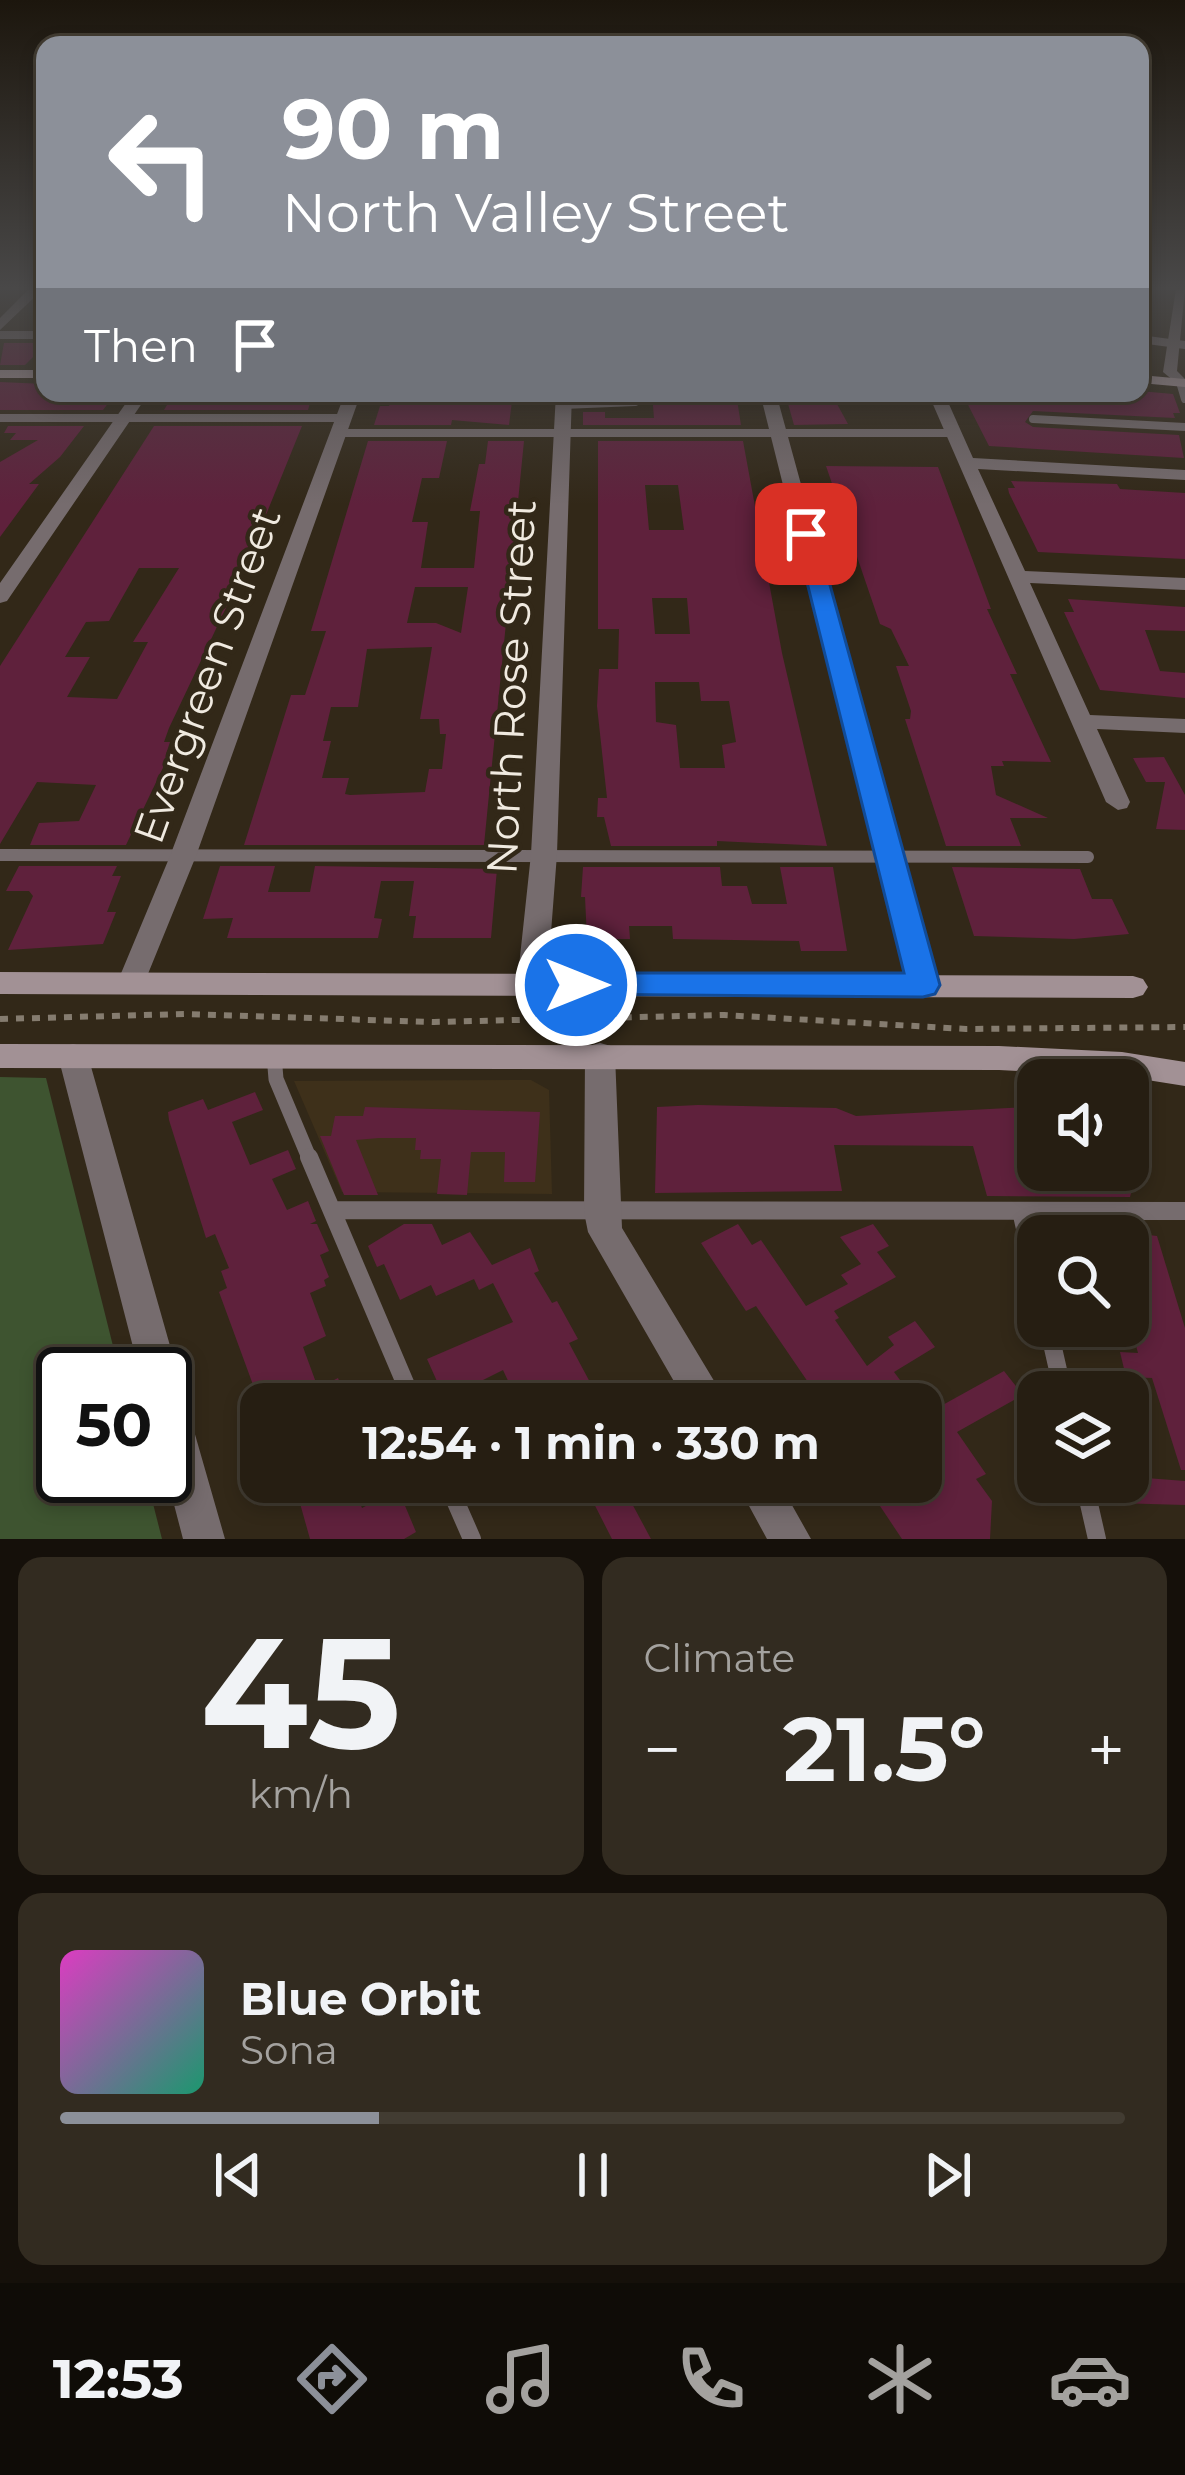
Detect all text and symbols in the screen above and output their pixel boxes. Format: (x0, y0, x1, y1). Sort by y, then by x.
text: 90 m (282, 78, 504, 180)
icon: left (84, 84, 240, 240)
text: North Valley Street (282, 180, 789, 246)
icon: arrive (222, 312, 288, 378)
text: Then (84, 318, 198, 373)
pin (755, 483, 857, 585)
street label: North Rose Street (475, 498, 547, 876)
street label: Evergreen Street (122, 500, 292, 850)
icon: arrive (773, 501, 839, 567)
position arrow (513, 922, 639, 1048)
map controls (1017, 1059, 1149, 1503)
button: sound (1017, 1059, 1149, 1191)
button: search (1017, 1215, 1149, 1347)
speed limit sign: 50 (36, 1347, 192, 1503)
button: layers (1017, 1371, 1149, 1503)
text: 12:54 · 1 min · 330 m (362, 1415, 820, 1470)
text: 45 (201, 1597, 401, 1787)
text: Climate (644, 1634, 795, 1682)
text: 21.5° (783, 1694, 986, 1804)
text: − (644, 1709, 681, 1790)
text: + (1087, 1709, 1125, 1790)
text: km/h (249, 1770, 353, 1818)
text: Blue Orbit (240, 1971, 481, 2026)
text: Sona (240, 2026, 338, 2074)
icon: previous (205, 2142, 271, 2208)
icon: pause (560, 2142, 626, 2208)
icon: next (915, 2142, 981, 2208)
icon: directions (290, 2337, 374, 2421)
icon: music (479, 2337, 563, 2421)
icon: phone (669, 2337, 753, 2421)
icon: climate (858, 2337, 942, 2421)
icon: car (1048, 2337, 1132, 2421)
text: 12:53 (53, 2346, 184, 2412)

